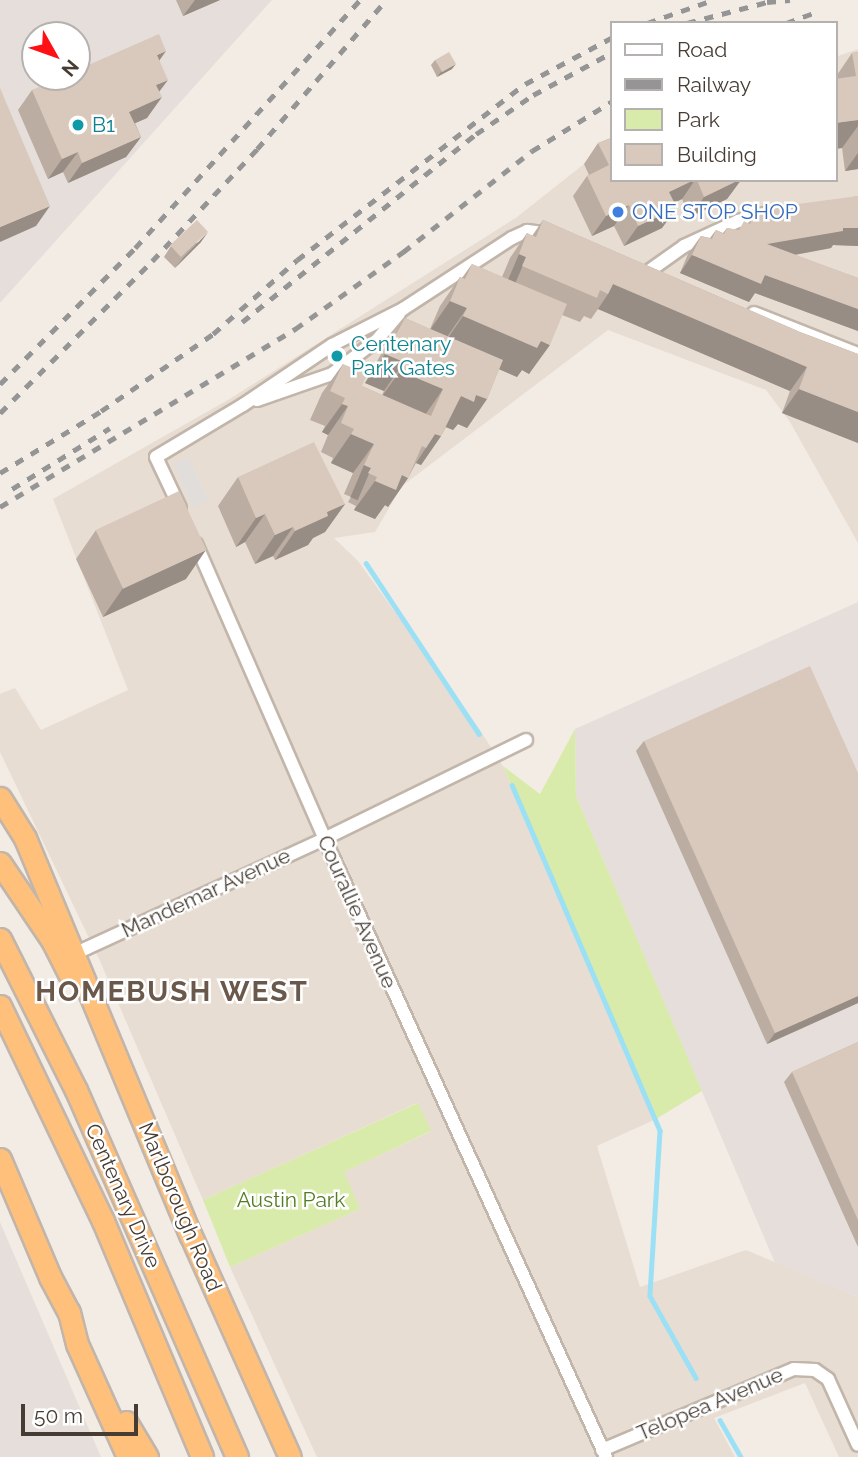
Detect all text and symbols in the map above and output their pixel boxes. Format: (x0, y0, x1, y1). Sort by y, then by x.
north arrow (21, 21, 91, 91)
legend (610, 21, 837, 182)
text: Road (677, 37, 727, 62)
text: N (57, 56, 84, 81)
text: Railway (677, 72, 751, 97)
text: Park (677, 107, 720, 132)
place label: B1 (92, 112, 115, 138)
marker: B1 (70, 117, 86, 133)
text: Building (677, 142, 757, 167)
place label: ONE STOP SHOP (632, 199, 798, 225)
marker: ONE STOP SHOP (610, 204, 626, 220)
place label: Centenary Park Gates (351, 331, 455, 381)
marker: Centenary Park Gates (329, 348, 345, 364)
street label: Courallie Avenue (312, 831, 402, 993)
street label: Mandemar Avenue (117, 843, 295, 943)
district label: HOMEBUSH WEST (36, 975, 308, 1009)
street label: Marlborough Road (133, 1119, 227, 1295)
street label: Centenary Drive (80, 1120, 166, 1272)
park label: Austin Park (237, 1187, 345, 1213)
street label: Telopea Avenue (633, 1362, 787, 1446)
scale bar (24, 1390, 142, 1434)
text: 50 m (34, 1403, 83, 1428)

